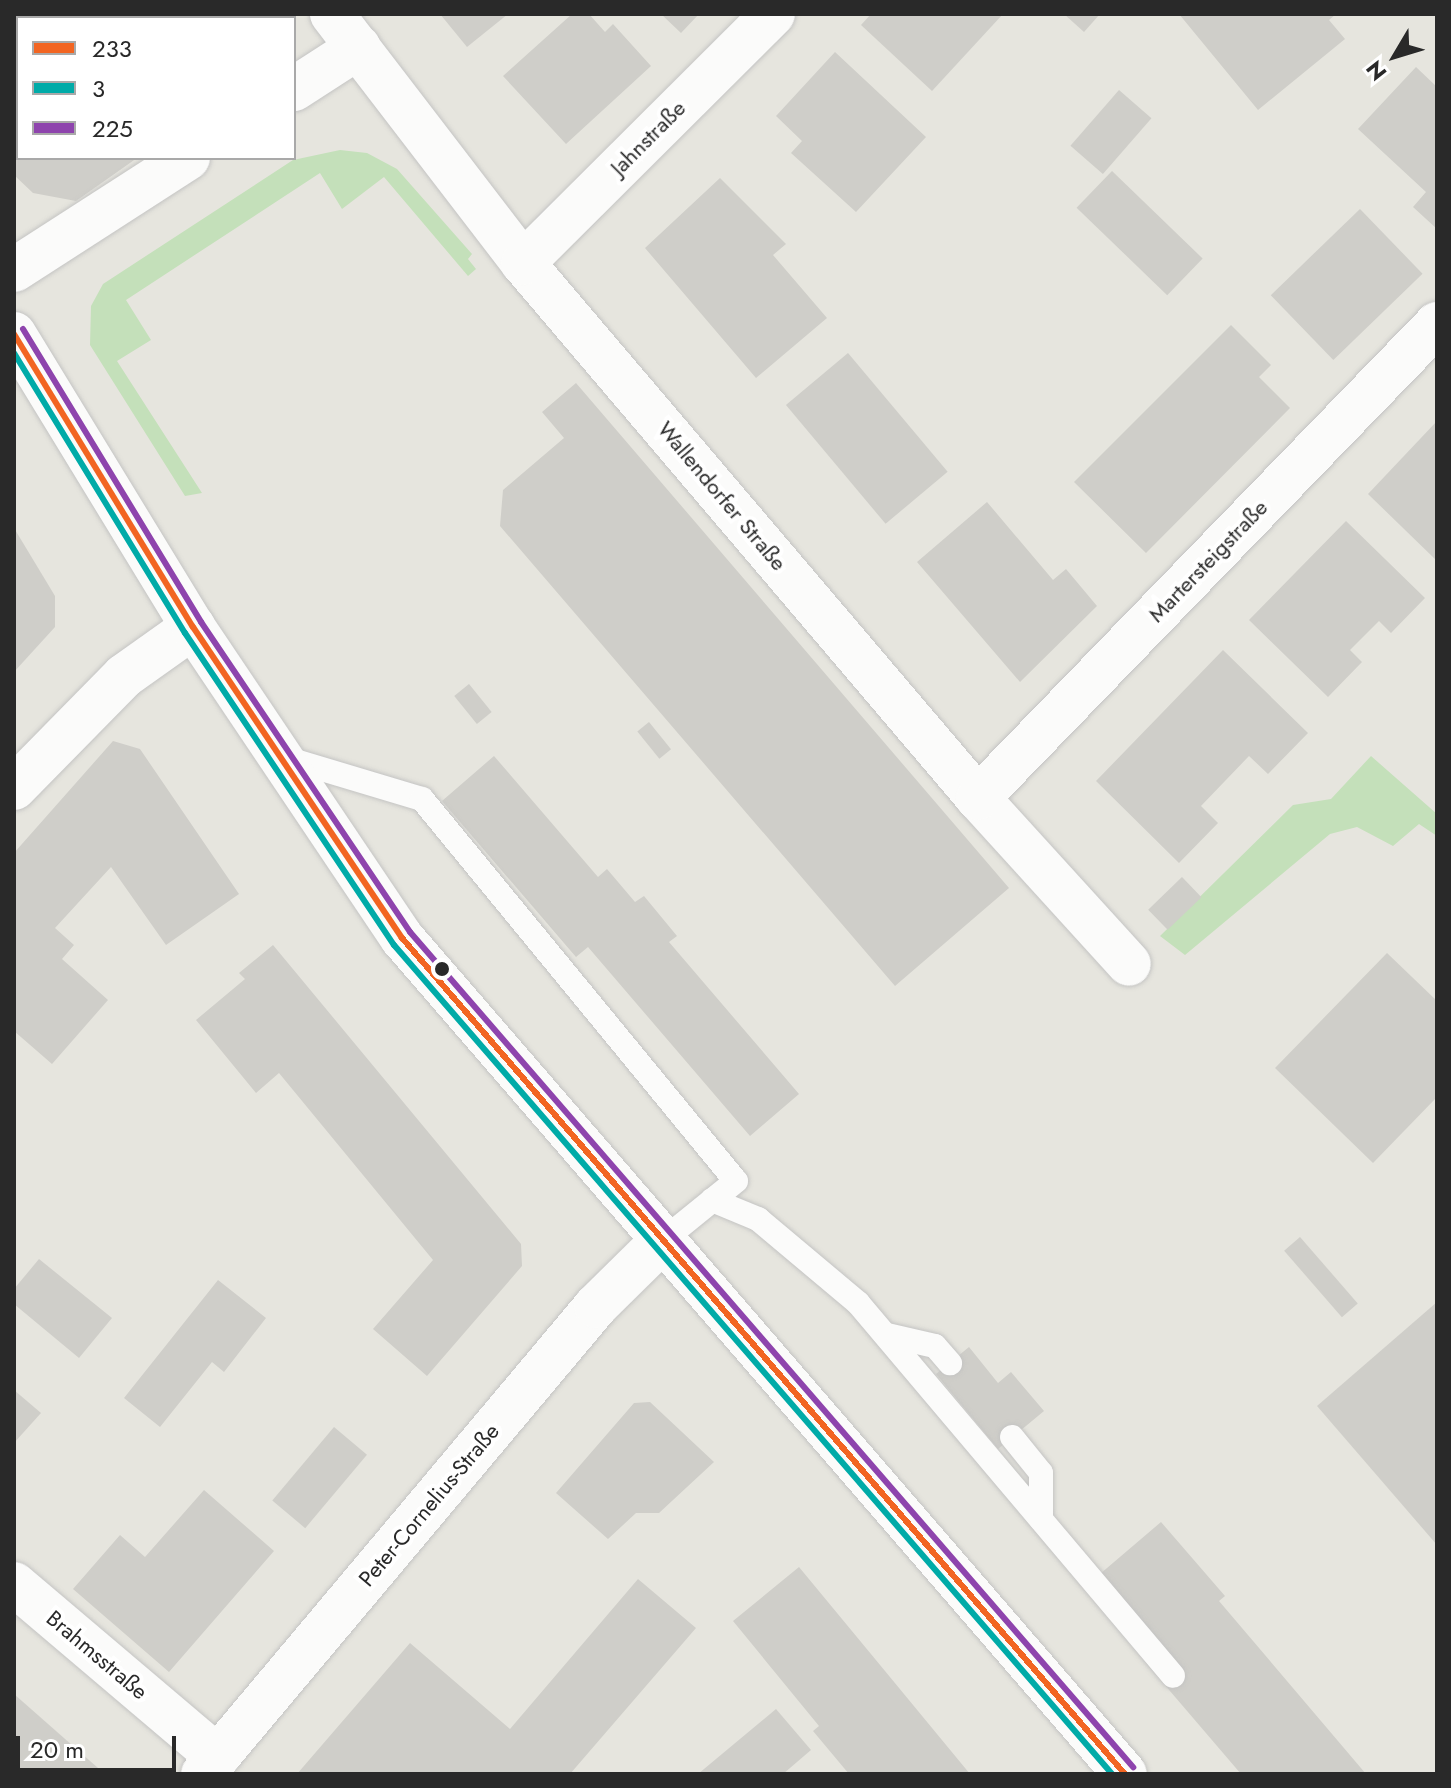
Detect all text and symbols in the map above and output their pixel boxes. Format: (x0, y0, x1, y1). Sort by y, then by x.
legend (16, 16, 296, 160)
north arrow (1355, 16, 1435, 96)
text: 233 (92, 31, 132, 66)
text: N (1358, 54, 1394, 88)
text: 3 (92, 71, 105, 106)
street label: Jahnstraße (605, 95, 691, 181)
text: 225 (92, 111, 133, 146)
street label: Wallendorfer Straße (652, 416, 792, 576)
street label: Martersteigstraße (1143, 494, 1273, 628)
unlabelled marker (434, 961, 450, 977)
street label: Peter-Cornelius-Straße (353, 1418, 505, 1592)
street label: Brahmsstraße (41, 1605, 153, 1705)
scale bar (20, 1720, 180, 1770)
text: 20 m (30, 1732, 84, 1767)

